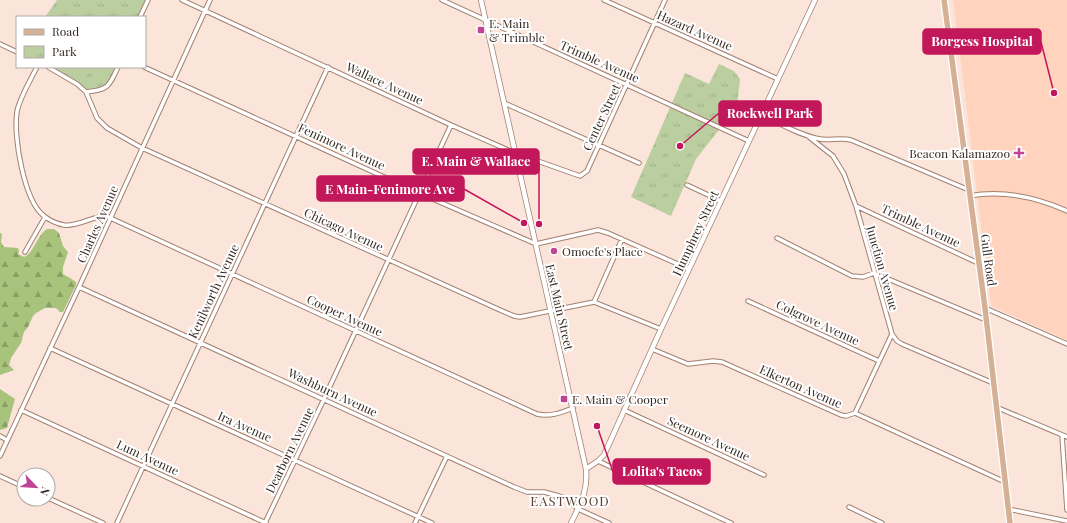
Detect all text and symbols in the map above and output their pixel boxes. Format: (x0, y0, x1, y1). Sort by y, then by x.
street label: Hazard Avenue (655, 6, 735, 54)
place label: E. Main & Trimble (489, 15, 545, 45)
legend (16, 16, 146, 68)
text: Road (52, 23, 79, 39)
marker: E. Main & Trimble (476, 25, 486, 35)
callout: Borgess Hospital (923, 29, 1041, 54)
text: Borgess Hospital (931, 32, 1033, 49)
street label: Trimble Avenue (558, 36, 642, 86)
text: Park (52, 43, 77, 59)
street label: Wallace Avenue (343, 58, 426, 108)
street label: Center Street (579, 80, 624, 153)
callout: Rockwell Park (719, 101, 821, 126)
text: Rockwell Park (727, 104, 814, 121)
street label: Fenimore Avenue (296, 119, 388, 173)
place label: Beacon Kalamazoo (909, 145, 1010, 161)
marker: Beacon Kalamazoo (1013, 147, 1025, 159)
callout: E. Main & Wallace (413, 149, 539, 174)
text: E. Main & Wallace (421, 152, 531, 169)
callout: E Main-Fenimore Ave (317, 176, 464, 201)
text: E Main-Fenimore Ave (325, 180, 455, 197)
street label: Charles Avenue (73, 183, 121, 265)
street label: Humphrey Street (668, 187, 722, 278)
street label: Trimble Avenue (879, 200, 963, 250)
street label: Chicago Avenue (302, 204, 386, 254)
street label: Junction Avenue (863, 223, 903, 312)
street label: Gull Road (977, 233, 1001, 287)
street label: Kenilworth Avenue (184, 241, 242, 341)
place label: Omoefe's Place (562, 243, 643, 259)
marker: Omoefe's Place (549, 246, 559, 256)
street label: East Main Street (542, 262, 578, 352)
street label: Cooper Avenue (305, 290, 385, 340)
street label: Colgrove Avenue (774, 296, 862, 348)
street label: Elkerton Avenue (757, 361, 845, 411)
street label: Washburn Avenue (285, 364, 380, 420)
place label: E. Main & Cooper (572, 391, 669, 407)
marker: E. Main & Cooper (559, 394, 569, 404)
street label: Dearborn Avenue (261, 404, 317, 496)
street label: Ira Avenue (216, 407, 274, 445)
street label: Seemore Avenue (665, 412, 753, 464)
street label: Lum Avenue (114, 436, 182, 478)
callout: Lolita's Tacos (613, 459, 710, 484)
text: Lolita's Tacos (622, 462, 702, 479)
north arrow (16, 467, 56, 507)
text: N (37, 485, 54, 498)
district label: EASTWOOD (530, 492, 610, 509)

